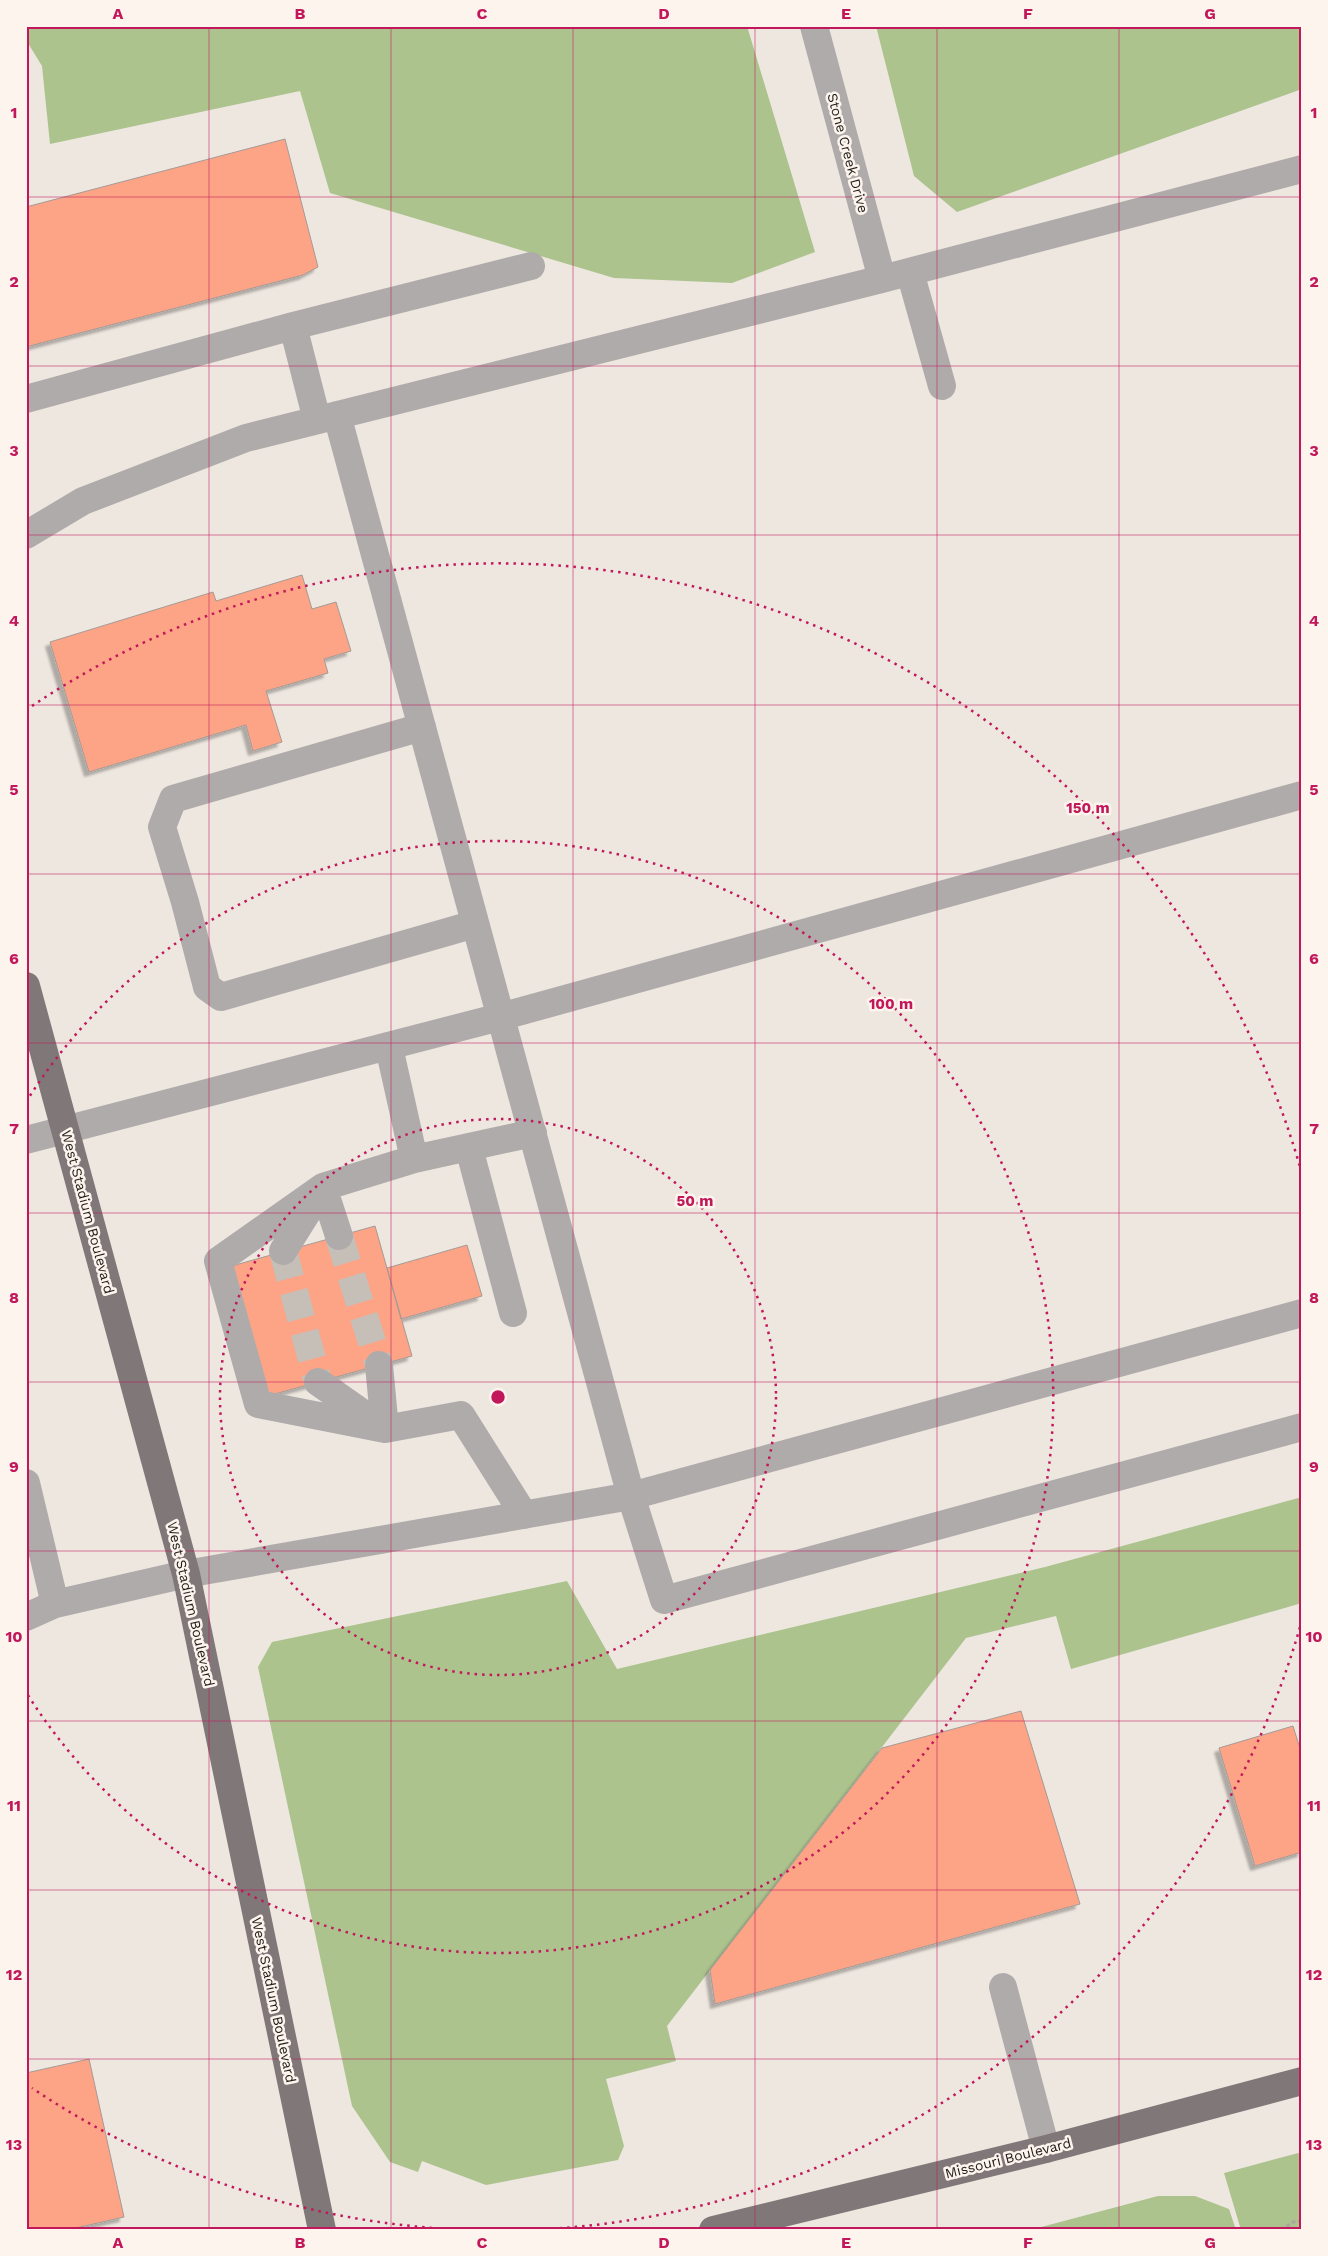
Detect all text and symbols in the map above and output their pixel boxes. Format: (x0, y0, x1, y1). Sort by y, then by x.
text: A (113, 4, 124, 23)
text: B (295, 4, 306, 23)
text: C (477, 4, 488, 23)
text: D (658, 4, 670, 23)
text: E (841, 4, 851, 23)
text: F (1023, 4, 1033, 23)
text: G (1204, 4, 1216, 23)
street label: Stone Creek Drive (824, 91, 872, 215)
text: 1 (11, 103, 17, 122)
text: 1 (1311, 103, 1317, 122)
text: 2 (9, 272, 19, 291)
text: 2 (1309, 272, 1319, 291)
text: 3 (9, 441, 19, 460)
text: 3 (1309, 441, 1319, 460)
text: 4 (9, 611, 19, 630)
text: 4 (1309, 611, 1319, 630)
text: 5 (9, 780, 19, 799)
text: 5 (1309, 780, 1319, 799)
text: 150 m (1066, 799, 1110, 817)
text: 6 (9, 949, 19, 968)
text: 6 (1309, 949, 1319, 968)
text: 100 m (869, 995, 913, 1013)
text: 7 (9, 1119, 19, 1138)
text: 7 (1309, 1119, 1319, 1138)
street label: West Stadium Boulevard (58, 1128, 118, 1296)
text: 50 m (677, 1192, 713, 1210)
text: 8 (9, 1288, 19, 1307)
text: 8 (1309, 1288, 1319, 1307)
centre of rings (489, 1388, 507, 1406)
text: 9 (9, 1457, 19, 1476)
text: 9 (1309, 1457, 1319, 1476)
street label: West Stadium Boulevard (164, 1520, 218, 1688)
text: 10 (5, 1627, 23, 1646)
text: 10 (1305, 1627, 1323, 1646)
text: 11 (7, 1796, 21, 1815)
text: 11 (1307, 1796, 1321, 1815)
street label: West Stadium Boulevard (249, 1916, 299, 2084)
text: 12 (6, 1965, 22, 1984)
text: 12 (1306, 1965, 1322, 1984)
text: 13 (6, 2135, 22, 2154)
street label: Missouri Boulevard (943, 2135, 1073, 2181)
text: 13 (1306, 2135, 1322, 2154)
text: A (113, 2233, 124, 2252)
text: B (295, 2233, 306, 2252)
text: C (477, 2233, 488, 2252)
text: D (658, 2233, 670, 2252)
text: E (841, 2233, 851, 2252)
text: F (1023, 2233, 1033, 2252)
text: G (1204, 2233, 1216, 2252)

